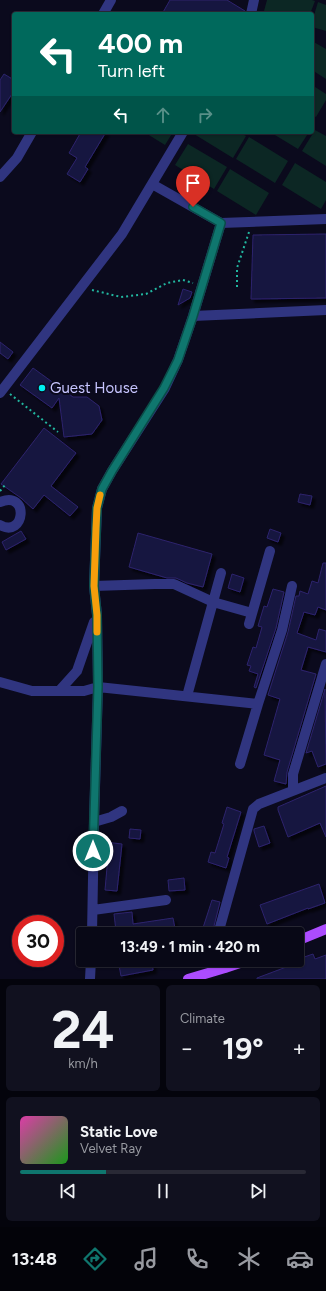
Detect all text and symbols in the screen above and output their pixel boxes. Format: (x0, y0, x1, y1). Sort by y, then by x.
text: 400 m (98, 26, 183, 60)
icon: left (32, 28, 84, 80)
text: Turn left (98, 60, 165, 82)
icon: left (110, 104, 132, 126)
icon: ahead (152, 104, 174, 126)
icon: right (194, 104, 216, 126)
pin (176, 166, 210, 207)
icon: arrive (182, 172, 204, 194)
place label: Guest House (50, 379, 138, 397)
marker: Guest House (37, 383, 47, 393)
position arrow (72, 830, 114, 872)
speed limit sign: 30 (12, 915, 64, 967)
text: 13:49 · 1 min · 420 m (120, 938, 260, 956)
text: 24 (51, 999, 115, 1061)
text: Climate (180, 1011, 225, 1026)
text: 19° (222, 1030, 264, 1067)
text: − (180, 1035, 194, 1062)
text: + (292, 1035, 306, 1062)
text: km/h (68, 1056, 98, 1071)
text: Static Love (80, 1123, 158, 1141)
text: Velvet Ray (80, 1141, 142, 1156)
icon: previous (57, 1180, 79, 1202)
icon: pause (152, 1180, 174, 1202)
icon: next (247, 1180, 269, 1202)
icon: directions (81, 1245, 109, 1273)
icon: music (132, 1245, 160, 1273)
icon: phone (183, 1245, 211, 1273)
icon: climate (235, 1245, 263, 1273)
icon: car (286, 1245, 314, 1273)
text: 13:48 (12, 1248, 57, 1270)

